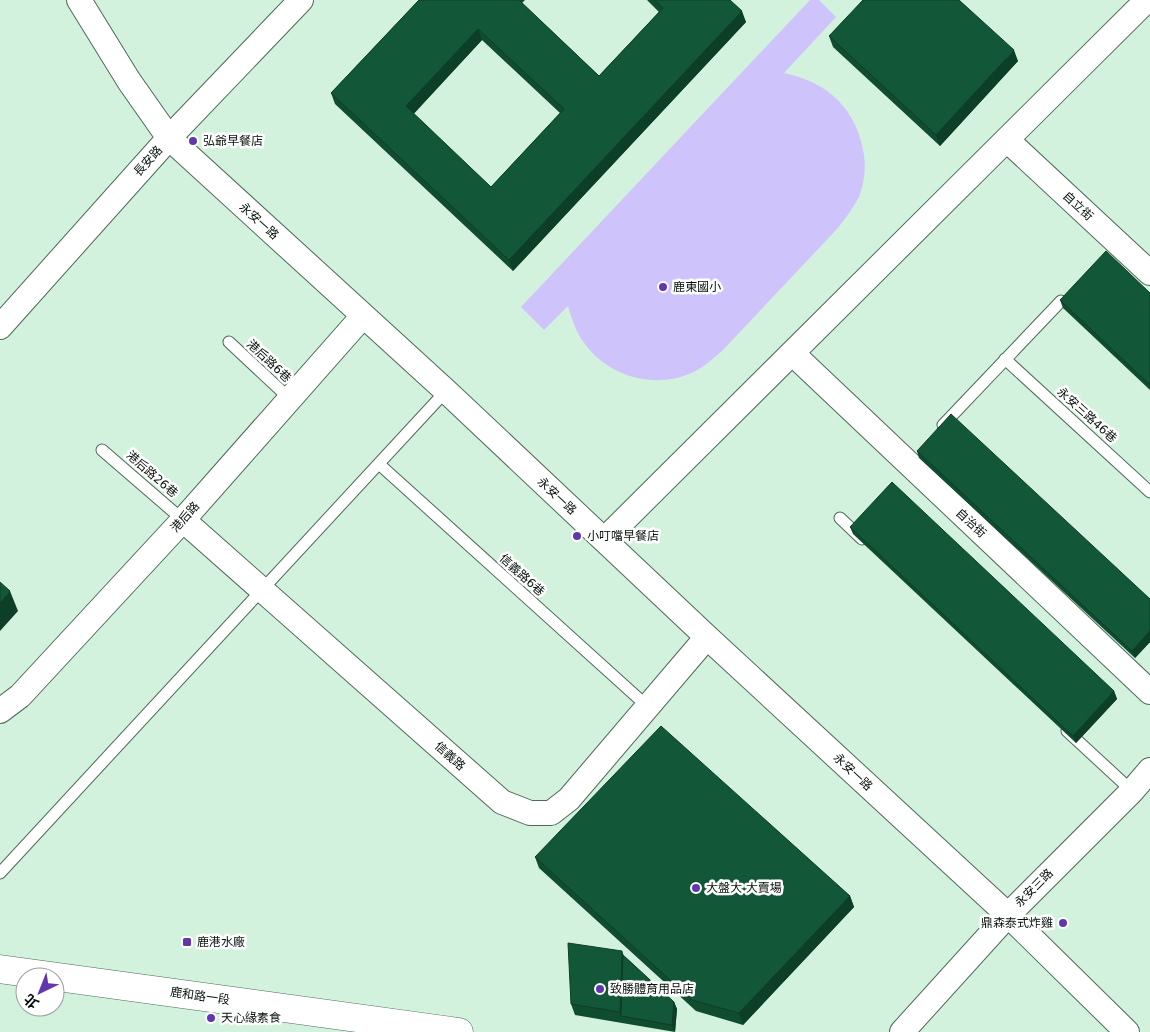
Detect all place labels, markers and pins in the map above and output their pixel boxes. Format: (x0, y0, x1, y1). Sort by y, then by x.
place label: 弘爺早餐店 (203, 134, 263, 148)
marker: 弘爺早餐店 (187, 135, 199, 147)
place label: 鹿東國小 (673, 280, 721, 294)
marker: 鹿東國小 (657, 281, 669, 293)
place label: 小叮噹早餐店 (587, 529, 659, 543)
marker: 小叮噹早餐店 (571, 530, 583, 542)
place label: 大盤大 大賣場 (706, 881, 782, 895)
marker: 大盤大 大賣場 (690, 882, 702, 894)
place label: 鼎森泰式炸雞 (981, 916, 1053, 930)
marker: 鼎森泰式炸雞 (1057, 917, 1069, 929)
place label: 鹿港水廠 (197, 935, 245, 949)
marker: 鹿港水廠 (181, 936, 193, 948)
place label: 致勝體育用品店 (610, 982, 694, 996)
marker: 致勝體育用品店 (594, 983, 606, 995)
place label: 天心緣素食 (221, 1011, 281, 1025)
marker: 天心緣素食 (205, 1012, 217, 1024)

